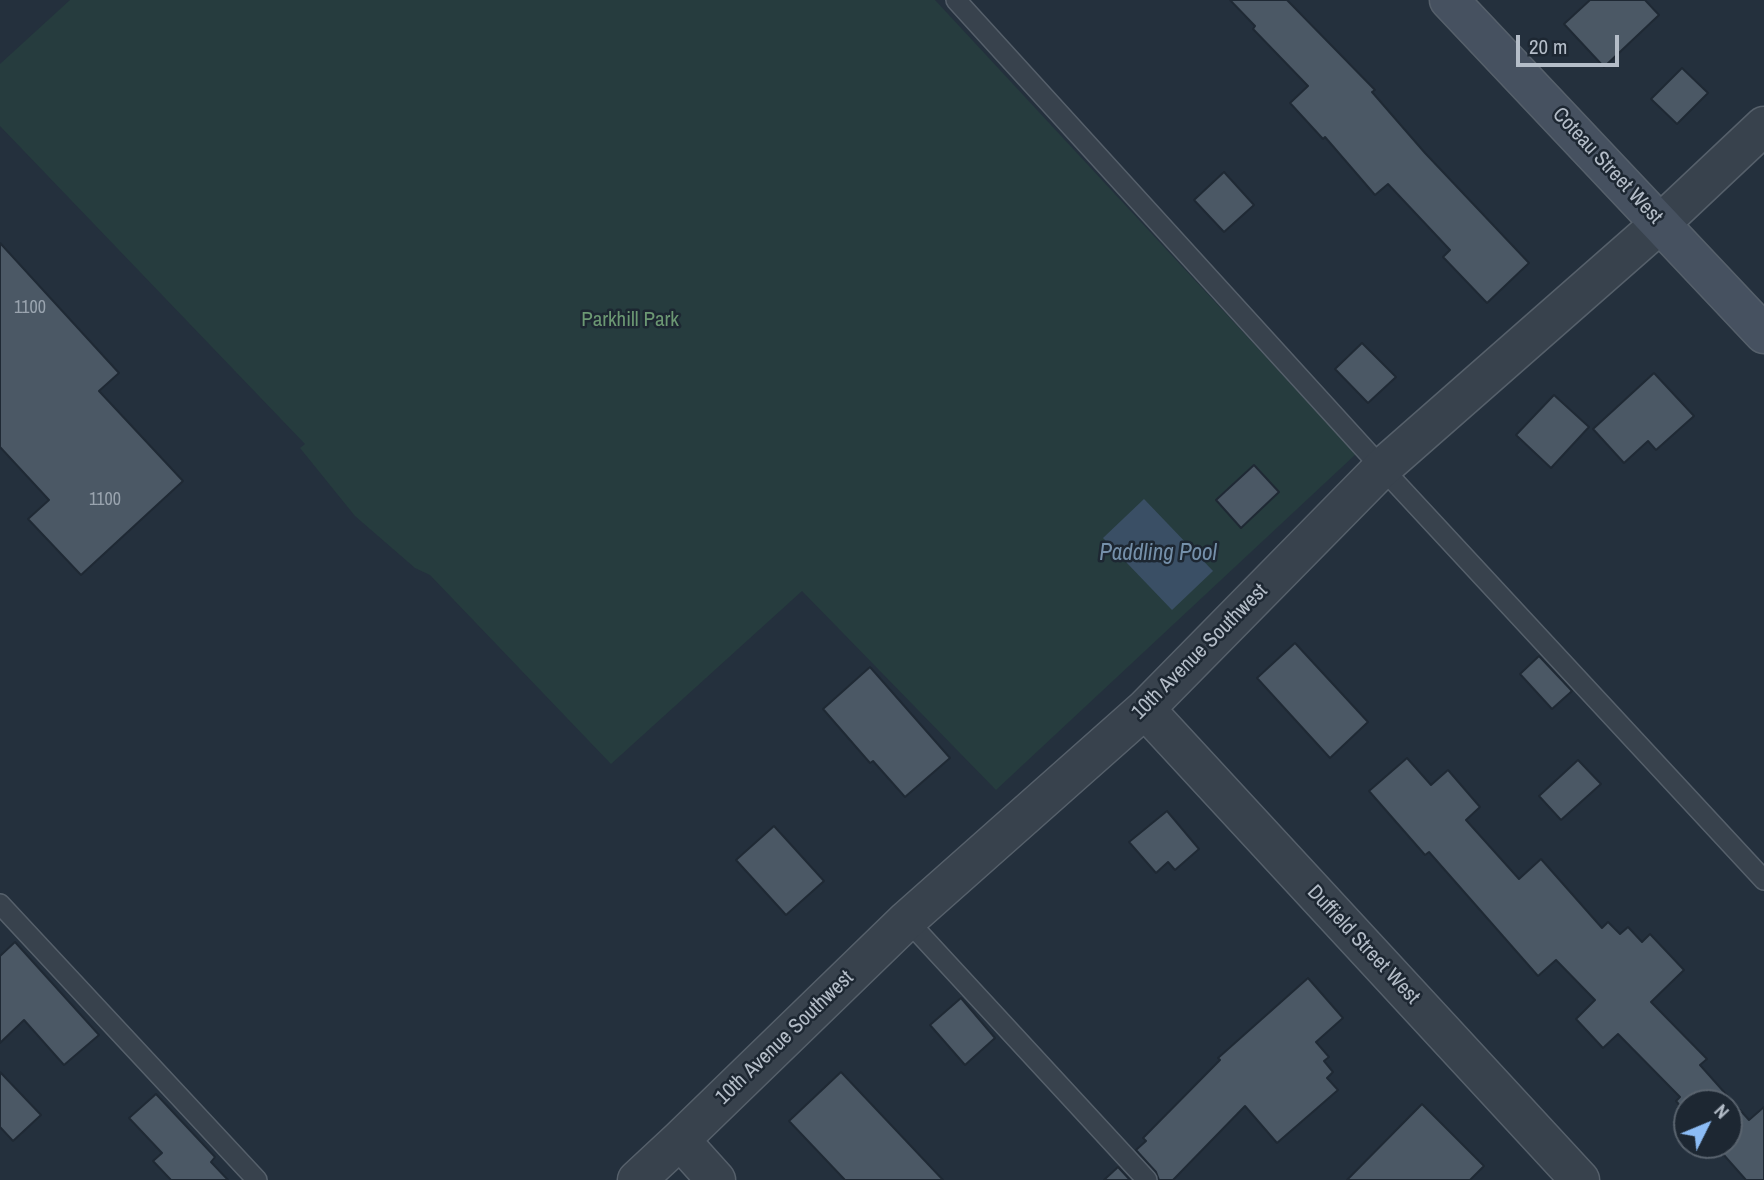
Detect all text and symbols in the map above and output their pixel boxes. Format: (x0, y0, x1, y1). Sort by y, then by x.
scale bar (1519, 21, 1622, 65)
text: 20 m (1529, 32, 1567, 61)
street label: Coteau Street West (1547, 103, 1667, 229)
house number: 1100 (14, 297, 46, 319)
park label: Parkhill Park (581, 307, 679, 333)
house number: 1100 (89, 489, 121, 511)
water label: Paddling Pool (1099, 540, 1217, 568)
street label: 10th Avenue Southwest (1127, 579, 1273, 725)
street label: Duffield Street West (1301, 880, 1425, 1010)
street label: 10th Avenue Southwest (711, 966, 859, 1110)
north arrow (1673, 1089, 1743, 1159)
text: N (1709, 1098, 1735, 1124)

